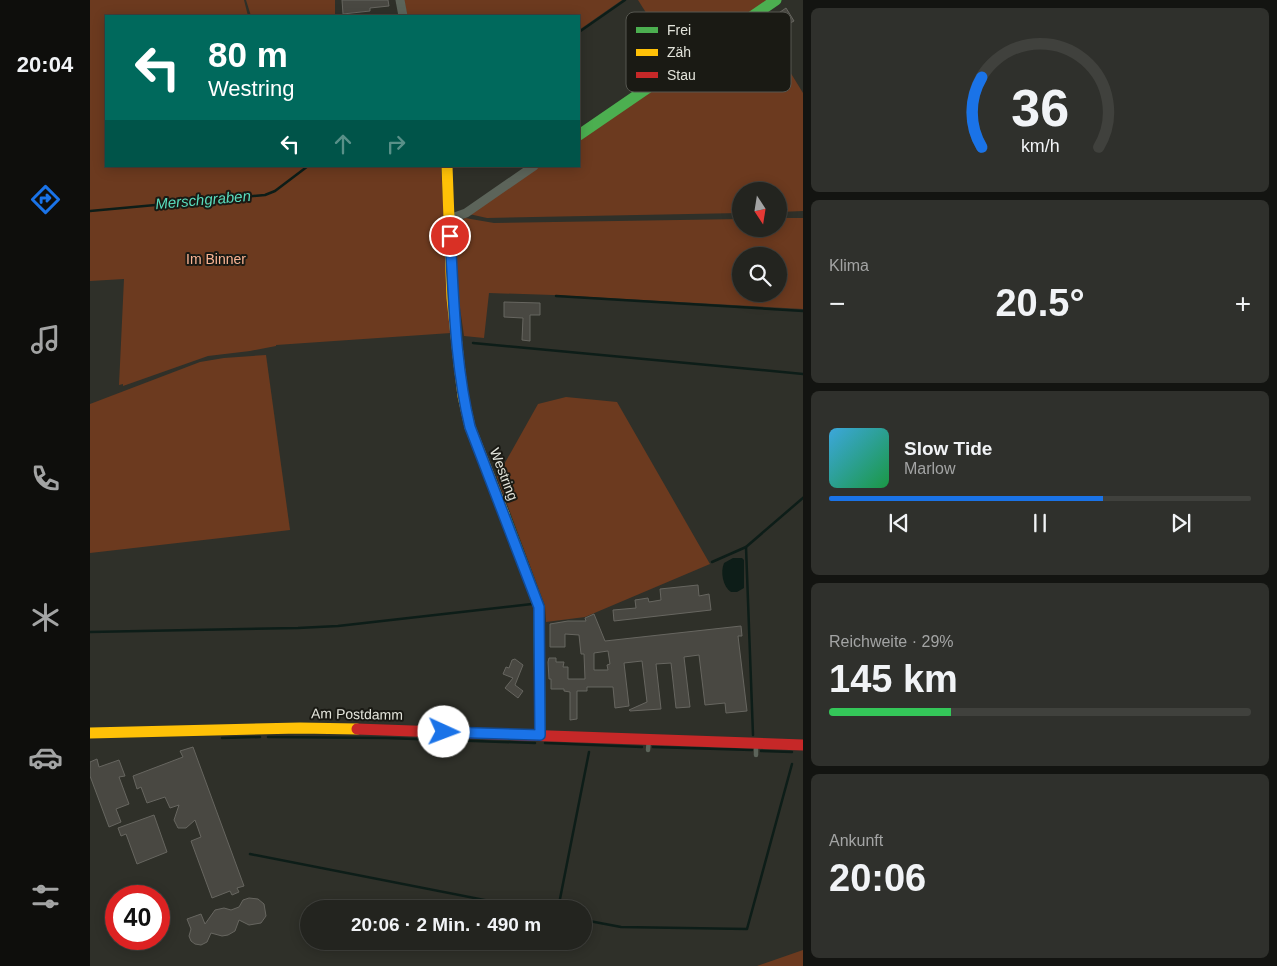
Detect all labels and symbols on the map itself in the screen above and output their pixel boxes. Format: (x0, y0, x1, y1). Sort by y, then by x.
legend (626, 12, 791, 92)
text: Frei (667, 22, 691, 38)
text: Zäh (667, 44, 691, 60)
text: Stau (667, 67, 696, 83)
north arrow (732, 182, 788, 238)
water label: Merschgraben (154, 187, 251, 212)
pin (429, 215, 471, 257)
park label: Im Binner (186, 251, 246, 267)
street label: Westring (487, 445, 521, 503)
street label: Am Postdamm (311, 705, 403, 723)
position arrow (417, 705, 469, 757)
speed limit sign: 40 (105, 885, 170, 950)

